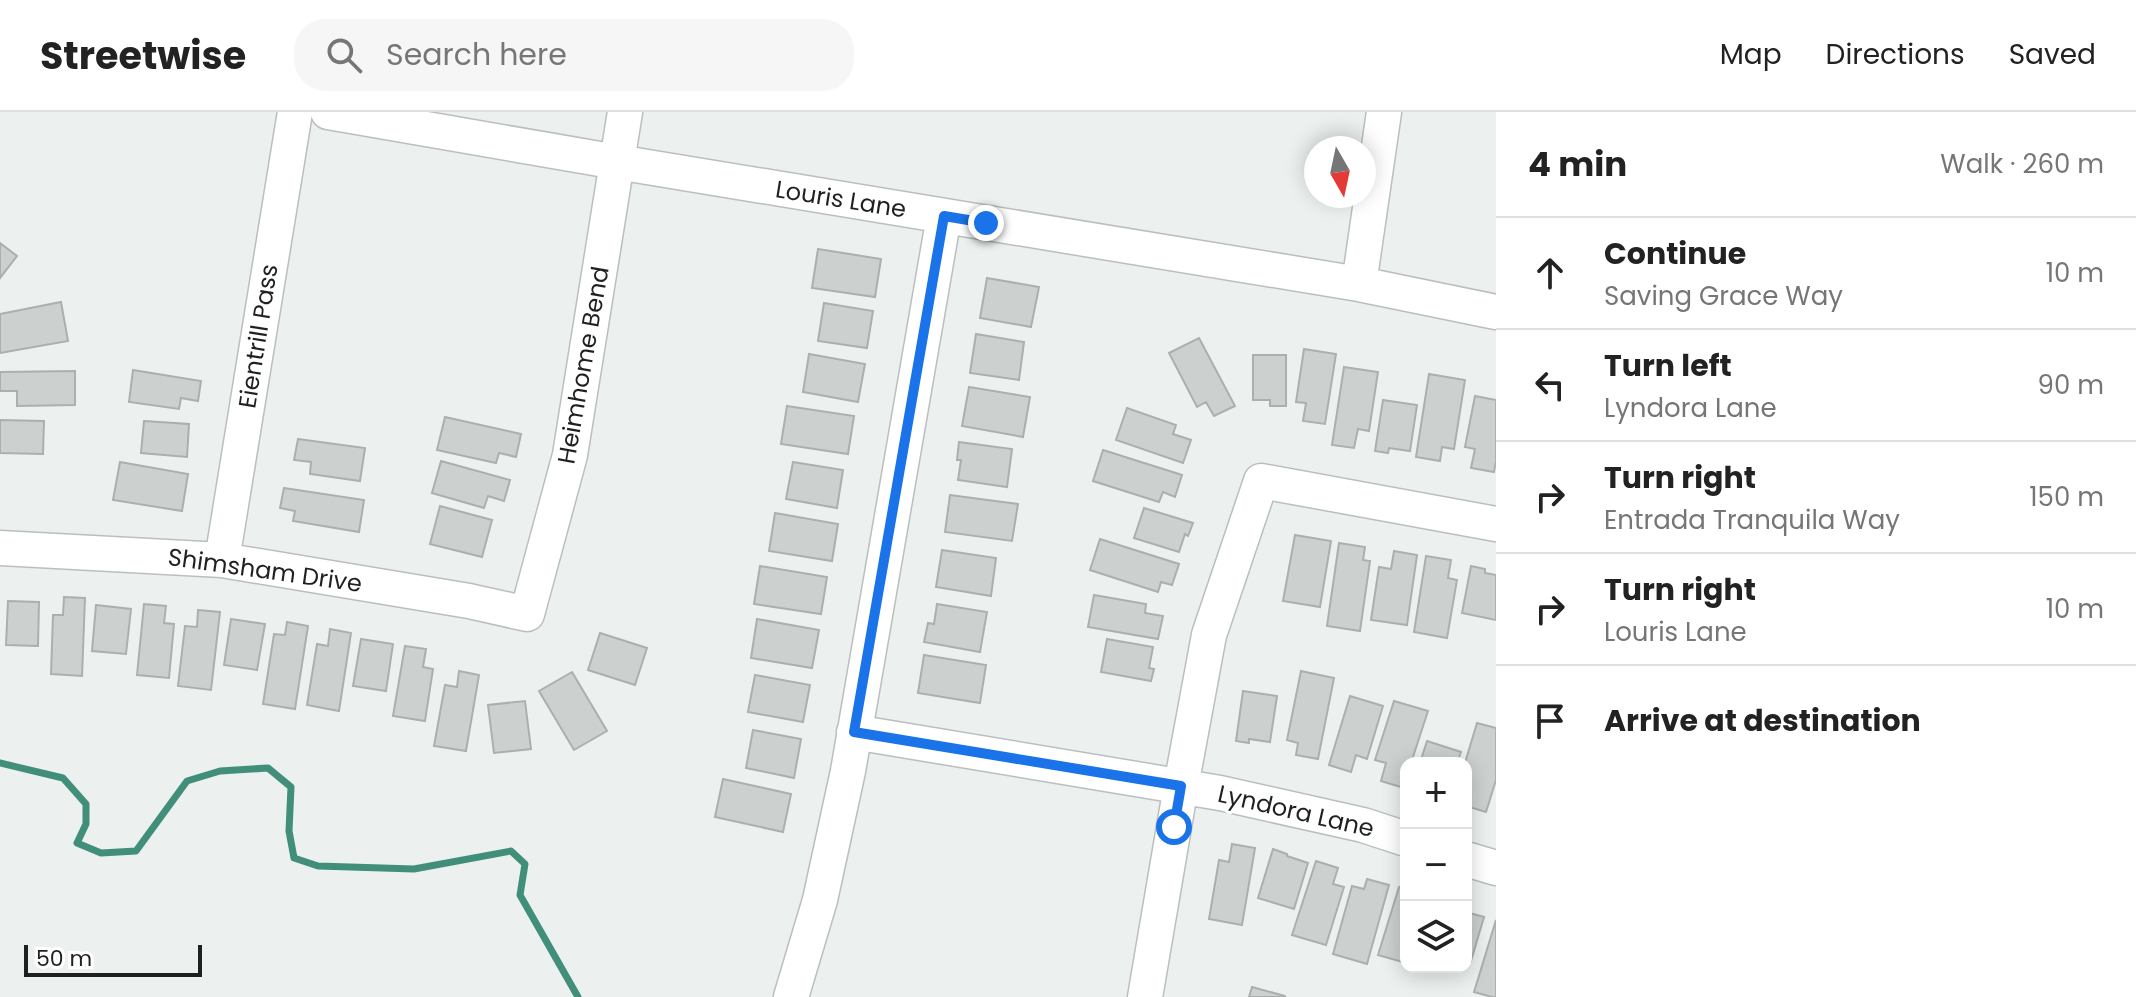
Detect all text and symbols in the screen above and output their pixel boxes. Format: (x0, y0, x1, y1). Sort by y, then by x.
search box (294, 19, 854, 91)
text: Streetwise (40, 29, 246, 82)
icon: search (322, 33, 366, 77)
text: Search here (386, 33, 567, 76)
text: Map (1720, 35, 1782, 74)
text: Directions (1826, 35, 1965, 74)
text: Saved (2009, 35, 2096, 74)
north arrow (1304, 136, 1376, 208)
text: 4 min (1528, 140, 1627, 188)
text: Walk · 260 m (1940, 146, 2104, 182)
street label: Louris Lane (773, 172, 909, 226)
route end (968, 205, 1004, 241)
text: Continue (1604, 232, 1746, 275)
icon: ahead (1528, 251, 1572, 295)
text: 10 m (2046, 255, 2104, 291)
street label: Eientrill Pass (230, 262, 286, 410)
street label: Heimhome Bend (549, 264, 617, 466)
text: Saving Grace Way (1604, 278, 1843, 314)
text: Turn left (1604, 344, 1732, 387)
icon: left (1528, 363, 1572, 407)
text: 90 m (2038, 367, 2104, 403)
text: Lyndora Lane (1604, 390, 1777, 426)
text: Turn right (1604, 456, 1756, 499)
icon: right (1528, 475, 1572, 519)
text: 150 m (2029, 479, 2104, 515)
text: Entrada Tranquila Way (1604, 502, 1900, 538)
street label: Shimsham Drive (166, 540, 364, 600)
text: Turn right (1604, 568, 1756, 611)
icon: right (1528, 587, 1572, 631)
text: 10 m (2046, 591, 2104, 627)
text: Louris Lane (1604, 614, 1747, 650)
icon: arrive (1528, 699, 1572, 743)
text: Arrive at destination (1604, 699, 1921, 742)
map controls (1400, 757, 1472, 973)
button: + (1400, 757, 1472, 829)
street label: Lyndora Lane (1215, 777, 1377, 845)
route start (1156, 809, 1192, 845)
button: − (1400, 829, 1472, 901)
button: layers (1400, 901, 1472, 973)
scale bar (24, 941, 202, 977)
text: 50 m (36, 943, 92, 974)

